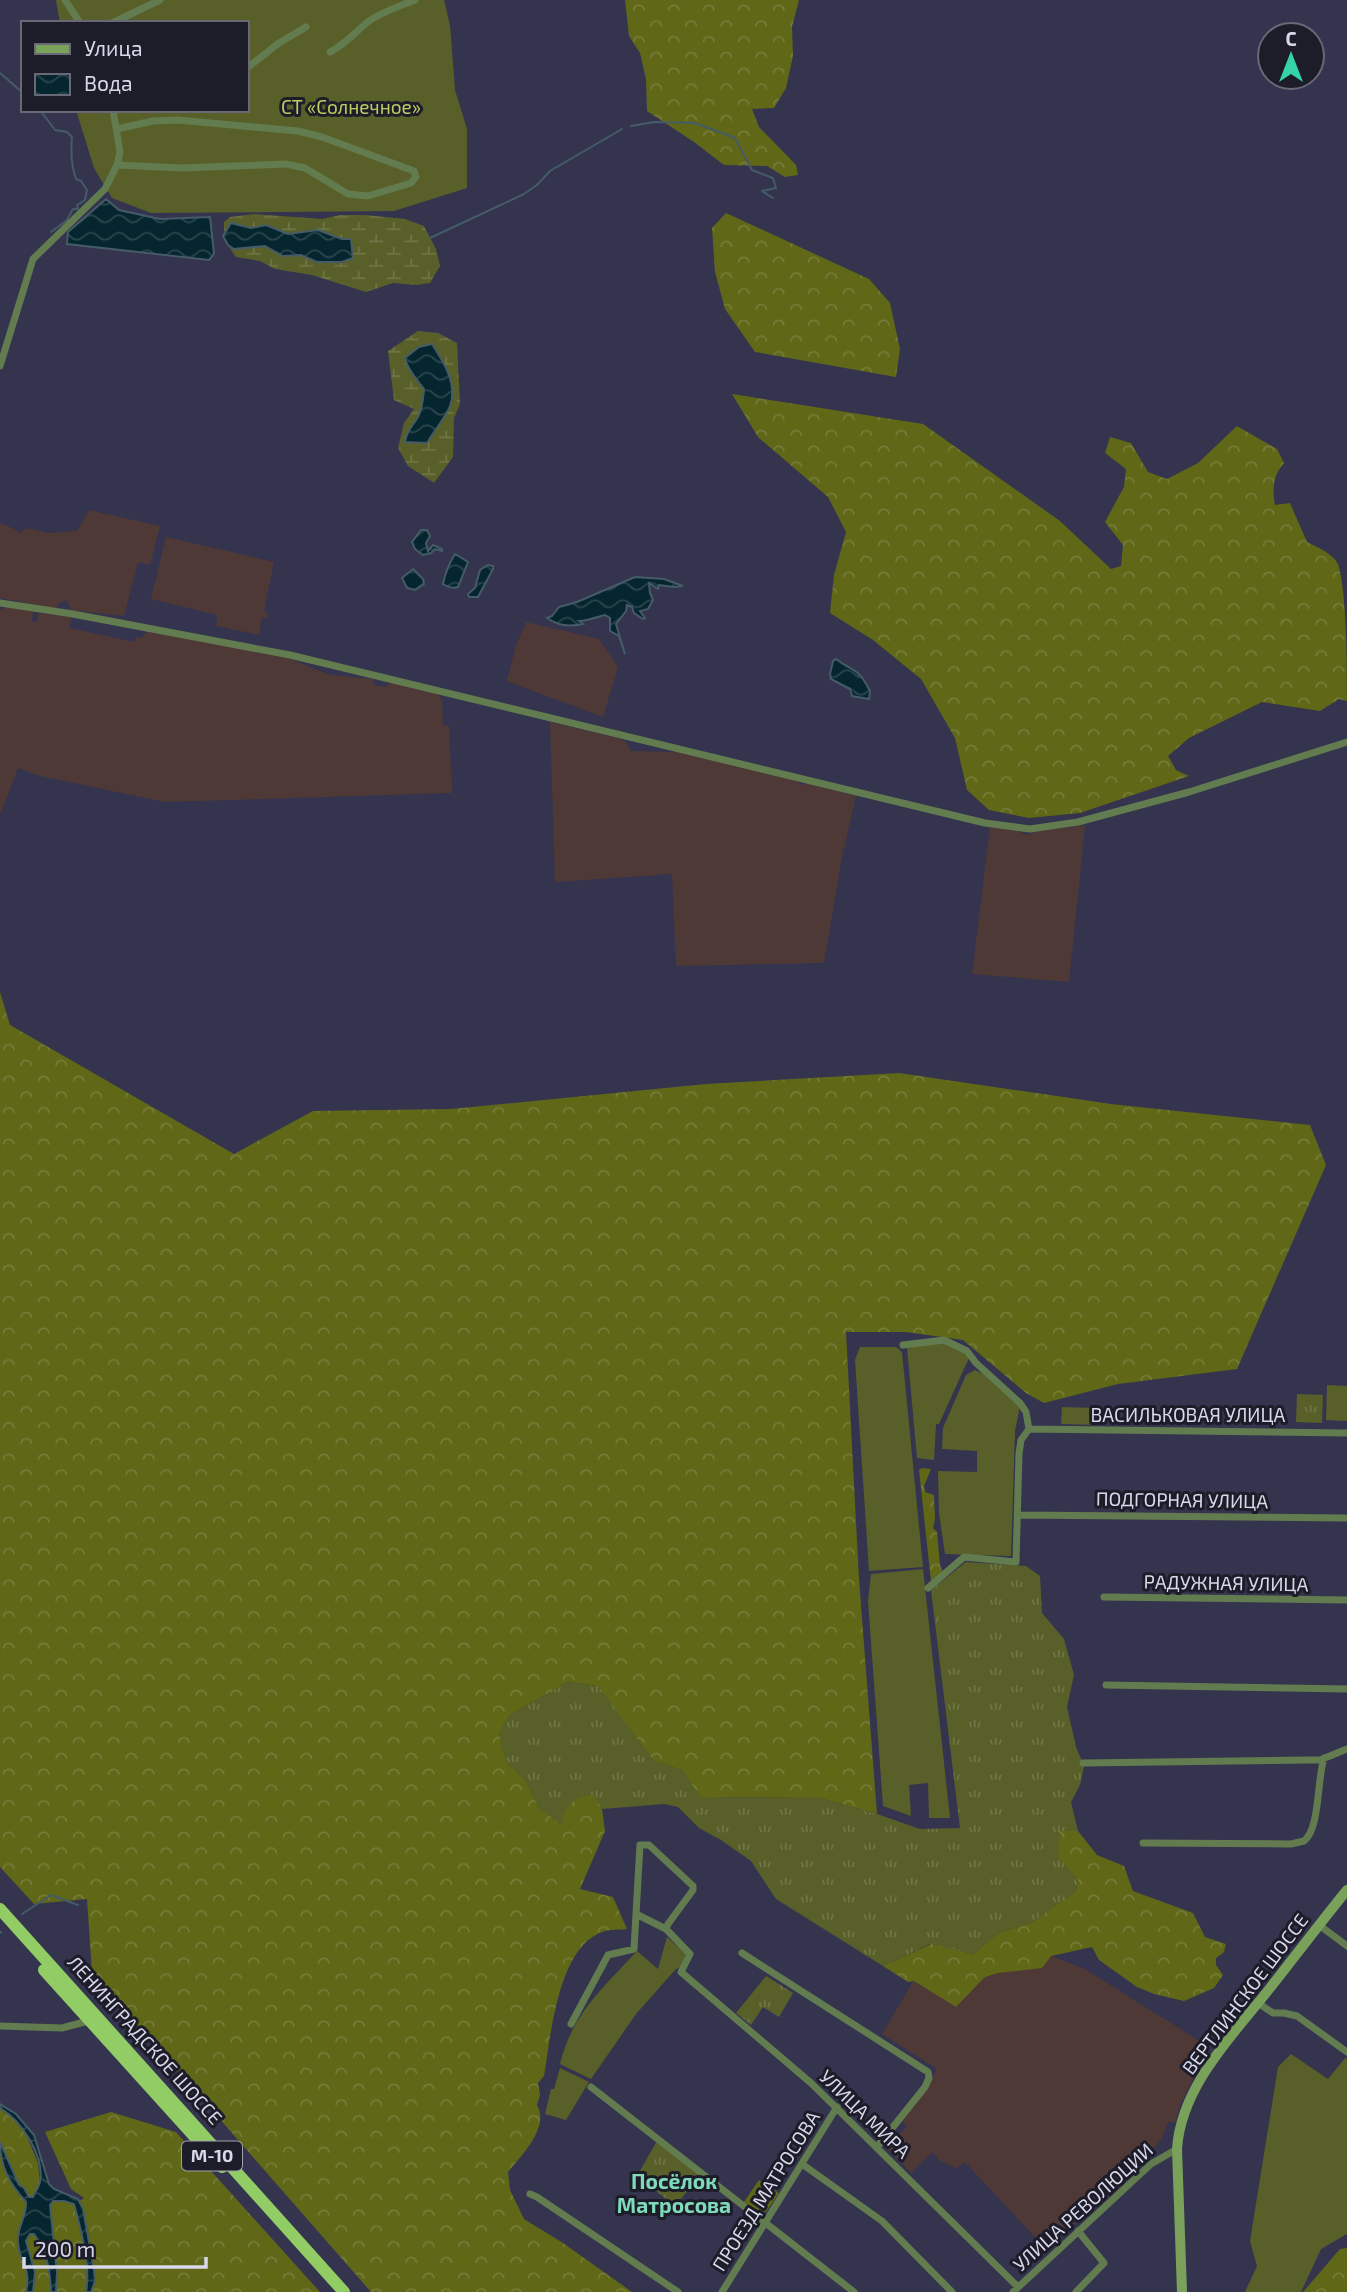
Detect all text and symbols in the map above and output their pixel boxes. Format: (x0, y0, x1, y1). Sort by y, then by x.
legend (21, 21, 248, 112)
north arrow (1256, 21, 1326, 91)
text: С (1285, 27, 1297, 50)
text: Улица (84, 35, 143, 60)
text: Вода (84, 70, 133, 95)
park label: СТ «Солнечное» (281, 95, 421, 118)
street label: ВАСИЛЬКОВАЯ УЛИЦА (1091, 1403, 1286, 1426)
street label: ПОДГОРНАЯ УЛИЦА (1096, 1486, 1269, 1513)
street label: РАДУЖНАЯ УЛИЦА (1143, 1570, 1309, 1595)
street label: ВЕРТЛИНСКОЕ ШОССЕ (1177, 1909, 1312, 2078)
street label: ЛЕНИНГРАДСКОЕ ШОССЕ (63, 1950, 227, 2129)
street label: УЛИЦА МИРА (815, 2065, 916, 2163)
street label: ПРОЕЗД МАТРОСОВА (707, 2106, 824, 2275)
street label: УЛИЦА РЕВОЛЮЦИИ (1008, 2138, 1157, 2275)
road number: М-10 (182, 2142, 242, 2170)
district label: Посёлок Матросова (617, 2168, 731, 2217)
scale bar (24, 2226, 206, 2270)
text: 200 m (35, 2236, 95, 2261)

